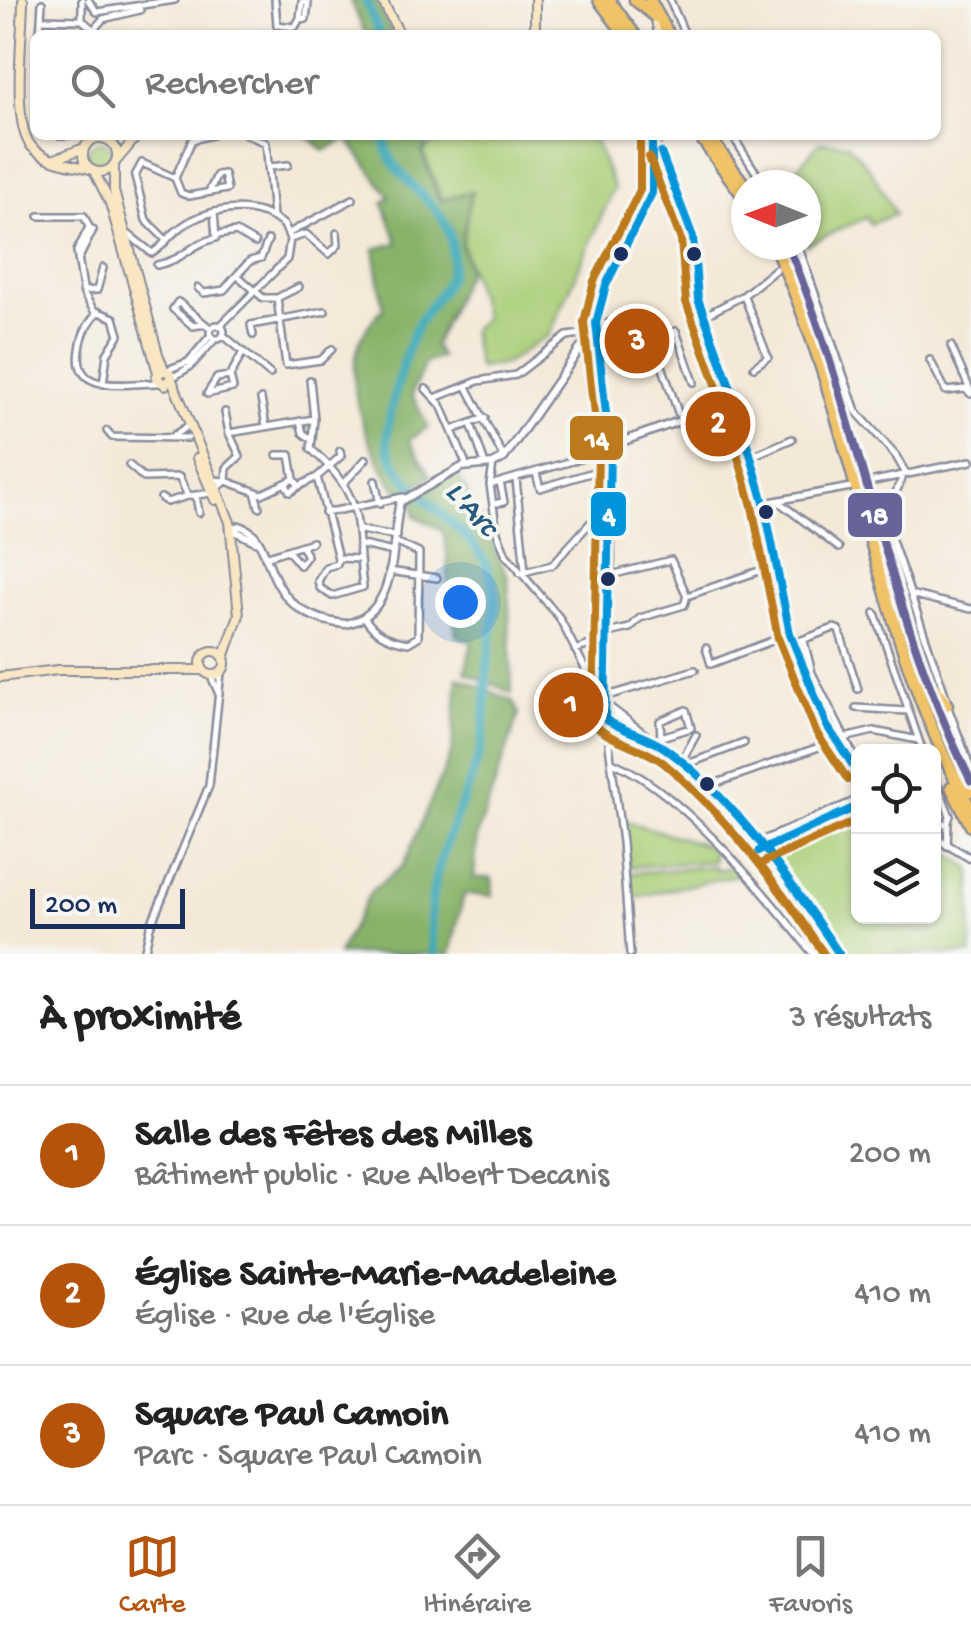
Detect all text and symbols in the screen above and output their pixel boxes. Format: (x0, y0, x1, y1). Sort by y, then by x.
search box (30, 30, 941, 140)
icon: search (65, 58, 120, 113)
text: Rechercher (145, 63, 317, 107)
north arrow (731, 170, 821, 260)
unlabelled marker (611, 244, 631, 264)
unlabelled marker (684, 244, 704, 264)
pin: 3 (604, 304, 670, 378)
pin: 2 (686, 386, 750, 462)
line badge: 14 (568, 414, 625, 462)
text: 14 (584, 426, 610, 459)
water label: L'Arc (435, 475, 507, 548)
line badge: 4 (589, 490, 628, 538)
line badge: 18 (846, 491, 904, 539)
text: 4 (601, 502, 616, 535)
unlabelled marker (756, 502, 776, 522)
text: 18 (861, 502, 888, 535)
unlabelled marker (598, 569, 618, 589)
your location (435, 577, 486, 628)
pin: 1 (538, 668, 604, 742)
map controls (851, 744, 941, 924)
button: locate (851, 744, 941, 834)
unlabelled marker (697, 774, 717, 794)
button: layers (851, 834, 941, 924)
scale bar (30, 884, 185, 928)
text: 200 m (45, 890, 117, 923)
text: À proximité (40, 995, 241, 1044)
text: 3 résultats (789, 1000, 931, 1038)
text: Salle des Fêtes des Milles (135, 1114, 531, 1158)
text: 1 (66, 1136, 79, 1174)
text: 200 m (849, 1136, 931, 1174)
text: Bâtiment public · Rue Albert Decanis (135, 1158, 609, 1196)
text: Église Sainte-Marie-Madeleine (135, 1254, 616, 1298)
text: 2 (65, 1276, 80, 1314)
text: 410 m (854, 1276, 931, 1314)
text: Église · Rue de l'Église (135, 1298, 435, 1336)
text: Square Paul Camoin (135, 1394, 448, 1438)
text: 3 (64, 1416, 81, 1454)
text: 410 m (854, 1416, 931, 1454)
text: Parc · Square Paul Camoin (135, 1438, 482, 1476)
tab: Carte (119, 1529, 185, 1622)
tab: Itinéraire (423, 1529, 531, 1622)
tab: Favoris (769, 1529, 852, 1622)

